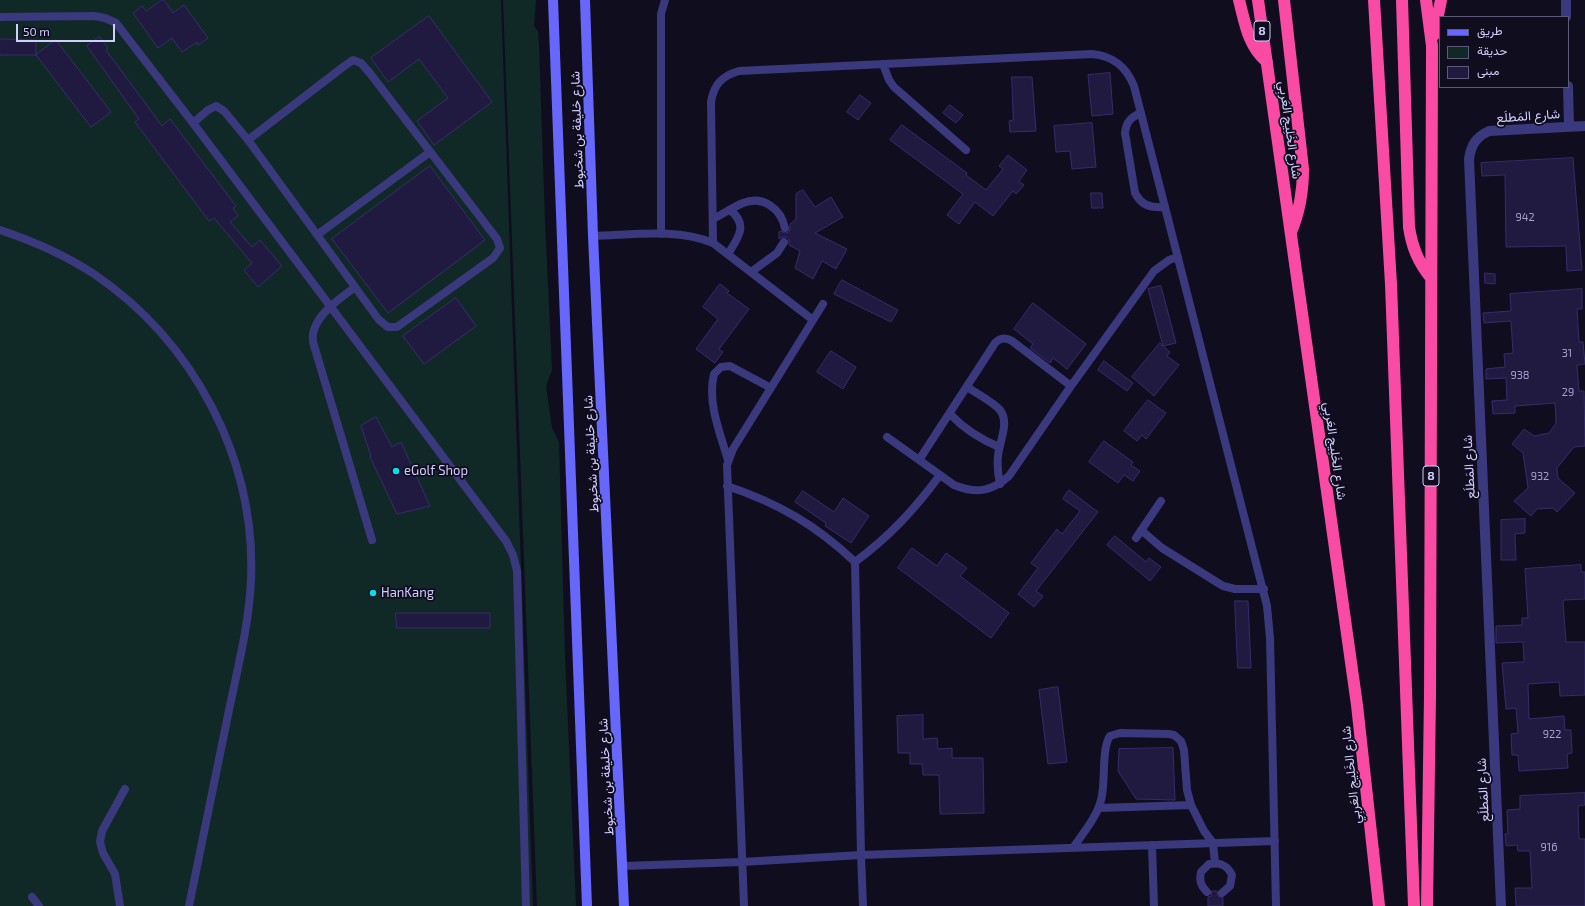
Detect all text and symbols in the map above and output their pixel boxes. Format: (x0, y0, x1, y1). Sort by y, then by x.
scale bar (18, 16, 117, 42)
legend (1439, 16, 1569, 88)
road number: 8 (1254, 21, 1270, 41)
text: طريق (1477, 23, 1502, 37)
text: 50 m (23, 24, 50, 38)
text: حديقة (1477, 43, 1507, 57)
text: مبنى (1477, 63, 1499, 77)
street label: شارع خليفة بن شخبوط (567, 71, 587, 189)
street label: شارع الخَلِيج العَربِي (1275, 80, 1305, 180)
street label: شارع المَطلَع (1496, 106, 1560, 126)
house number: 942 (1515, 210, 1535, 224)
house number: 31 (1562, 346, 1572, 360)
house number: 938 (1510, 368, 1530, 382)
house number: 29 (1562, 385, 1574, 399)
street label: شارع خليفة بن شخبوط (580, 395, 602, 513)
street label: شارع الخَلِيج العَربِي (1320, 401, 1350, 501)
street label: شارع المَطلَع (1460, 435, 1478, 499)
place label: eGolf Shop (404, 463, 468, 479)
marker: eGolf Shop (391, 466, 401, 476)
road number: 8 (1423, 466, 1439, 486)
house number: 932 (1531, 469, 1549, 483)
place label: HanKang (381, 585, 434, 601)
marker: HanKang (368, 588, 378, 598)
street label: شارع خليفة بن شخبوط (595, 718, 617, 836)
street label: شارع الخَلِيج العَربِي (1338, 725, 1364, 825)
house number: 922 (1543, 727, 1561, 741)
street label: شارع المَطلَع (1474, 758, 1492, 822)
house number: 916 (1541, 840, 1557, 854)

